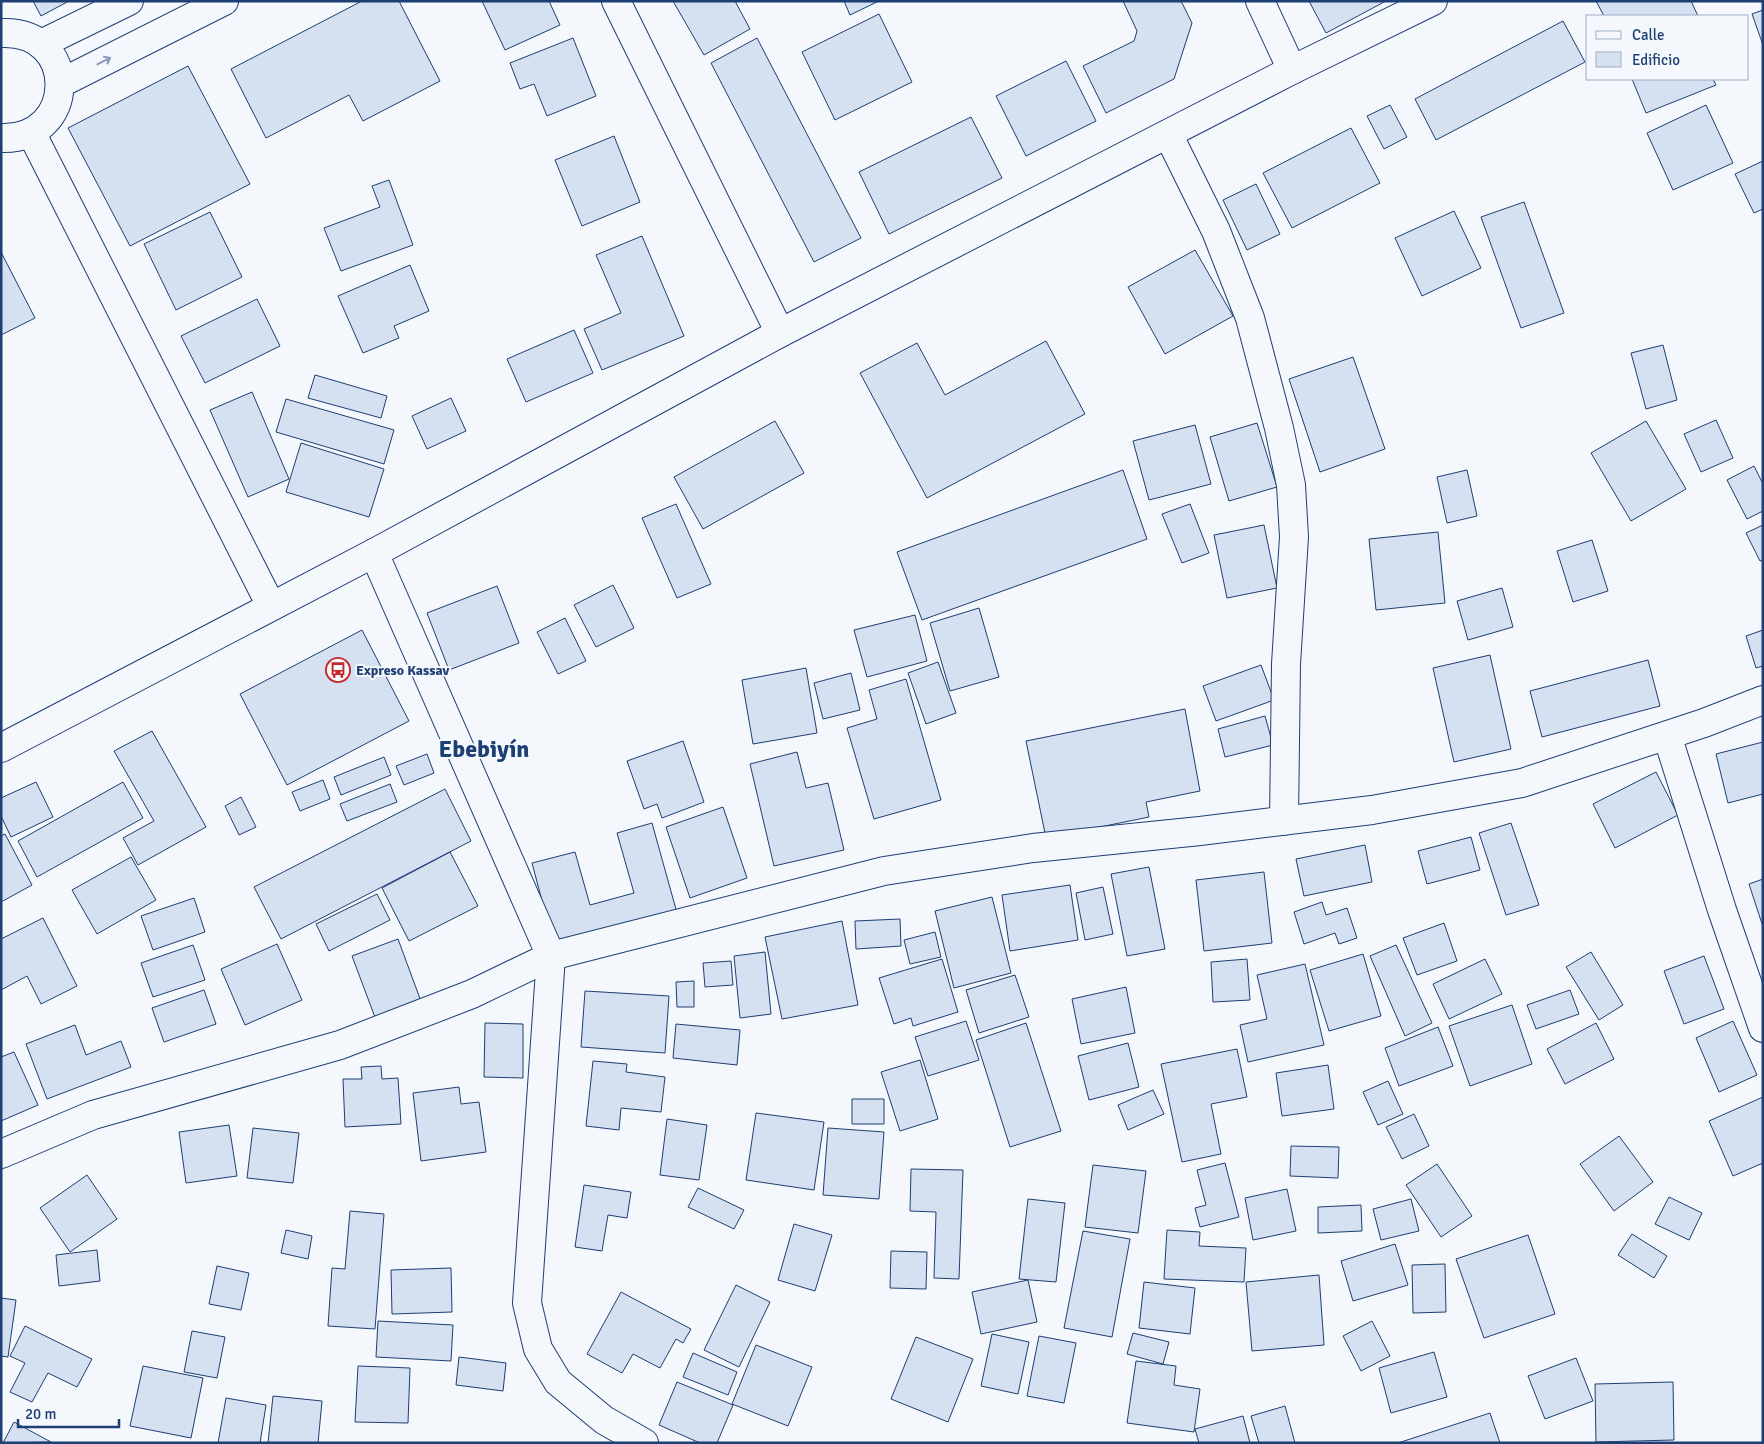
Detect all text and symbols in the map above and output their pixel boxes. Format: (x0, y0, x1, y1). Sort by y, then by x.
legend (1586, 15, 1749, 80)
text: Calle (1632, 26, 1665, 44)
text: Edificio (1632, 51, 1680, 69)
one-way arrow (96, 56, 111, 65)
bus stop icon: Expreso Kassav (325, 657, 351, 683)
place label: Expreso Kassav (356, 662, 449, 679)
district label: Ebebiyín (439, 734, 529, 764)
scale bar (18, 1396, 119, 1428)
text: 20 m (25, 1405, 56, 1423)

